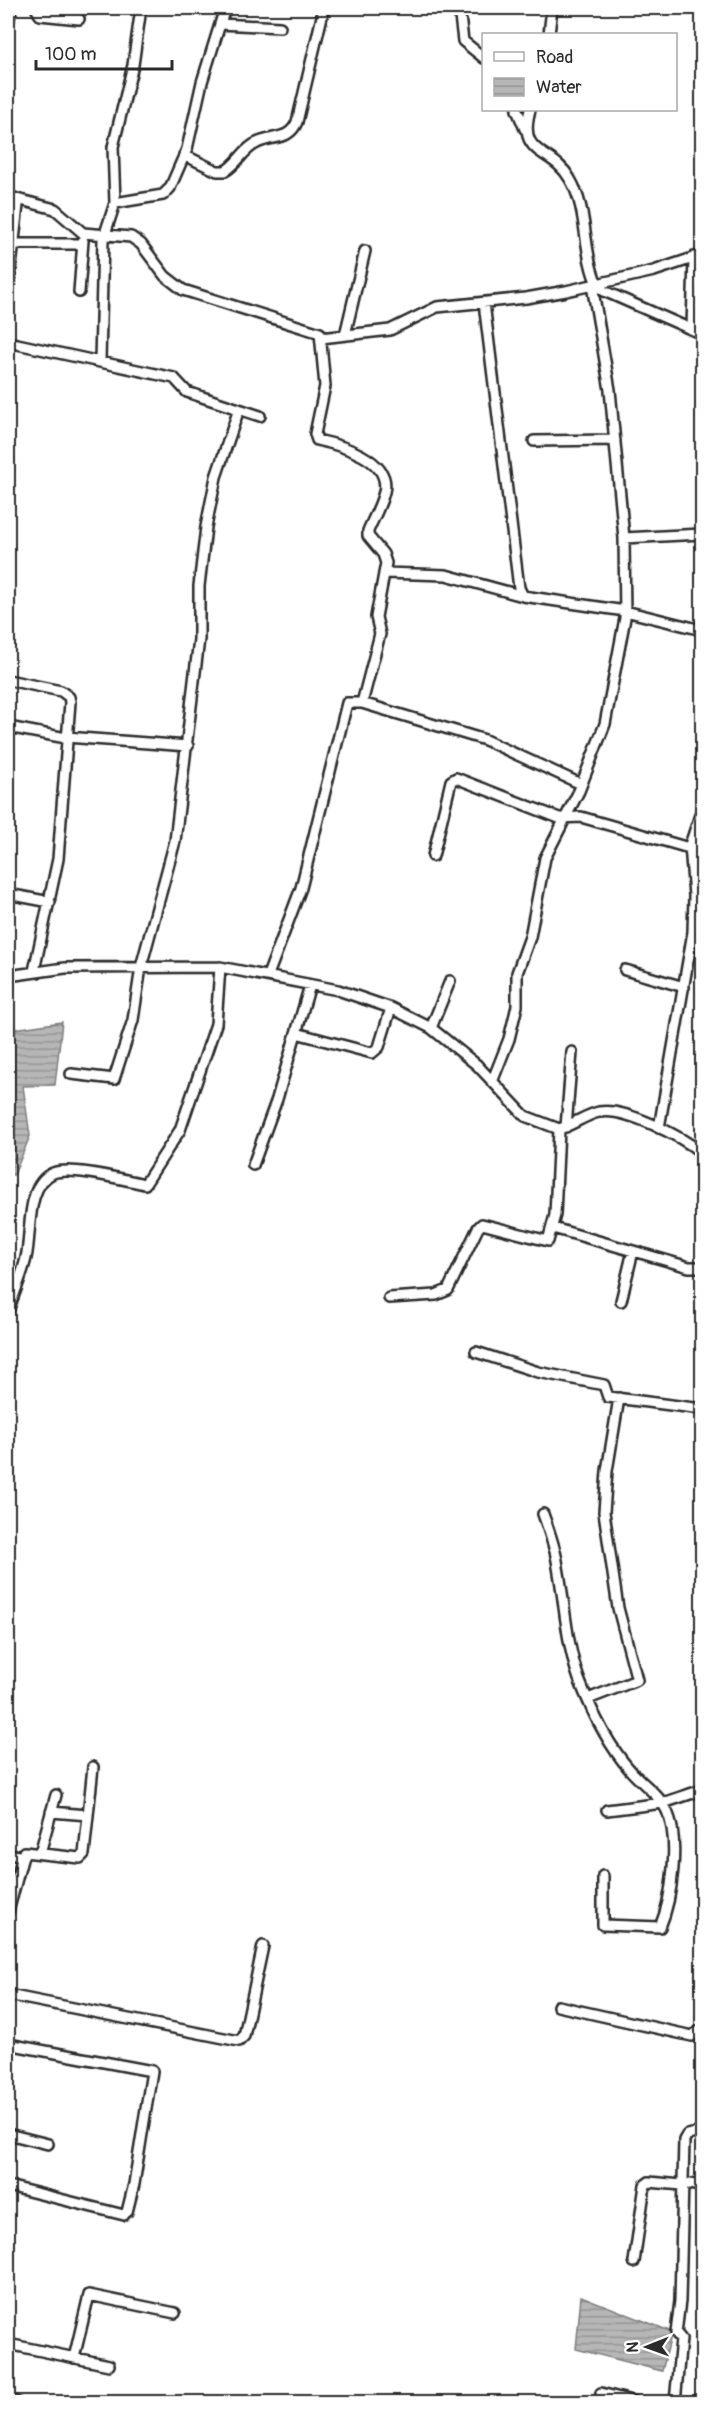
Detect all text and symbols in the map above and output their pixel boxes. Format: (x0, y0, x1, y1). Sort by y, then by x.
scale bar (36, 33, 172, 71)
legend (482, 33, 677, 111)
text: 100 m (45, 43, 97, 66)
text: Road (536, 46, 573, 69)
text: Water (536, 76, 582, 99)
north arrow (617, 2317, 677, 2377)
text: N (623, 2341, 643, 2353)

